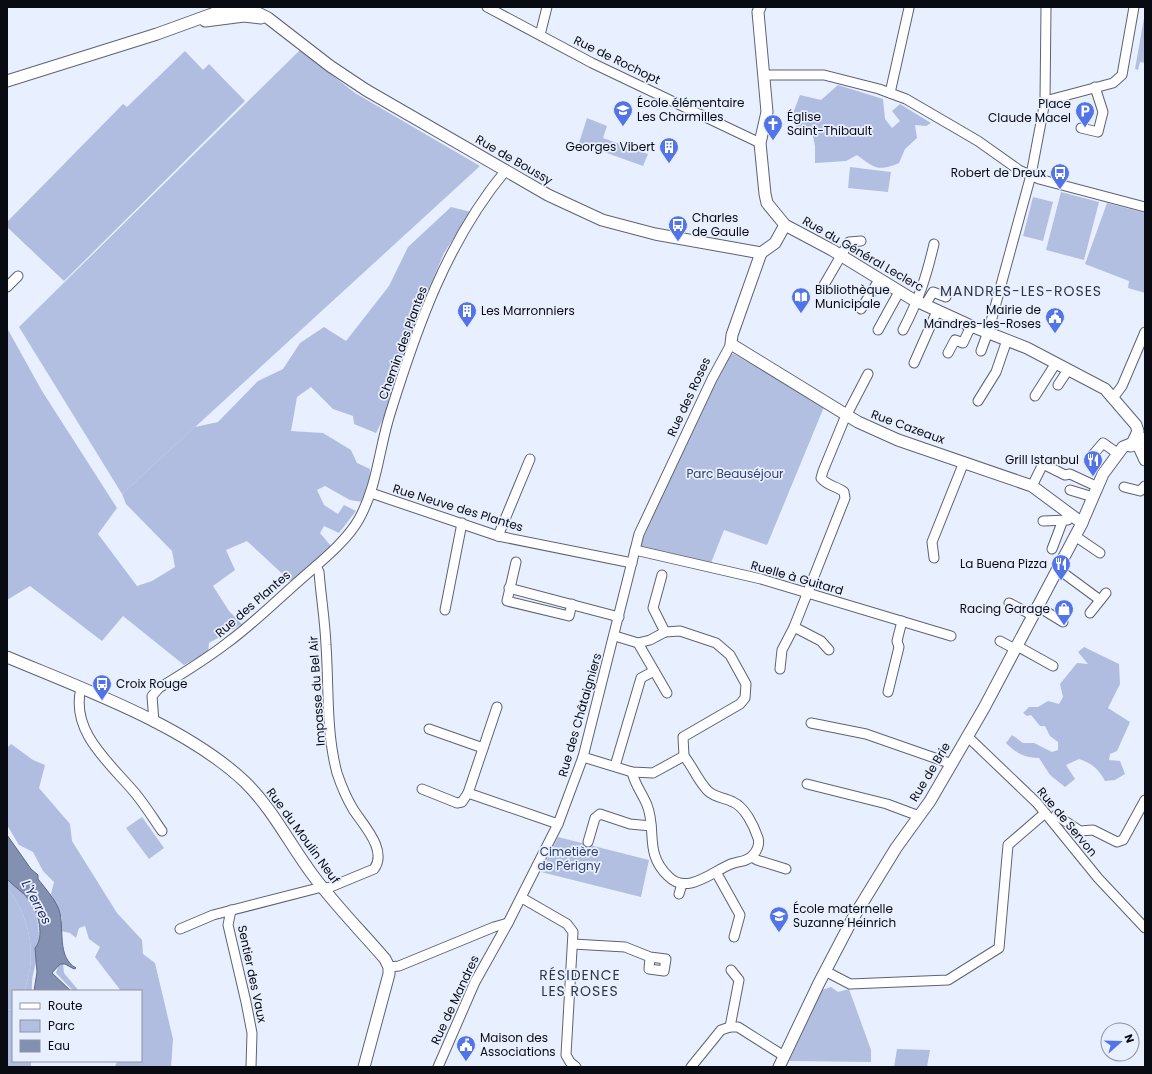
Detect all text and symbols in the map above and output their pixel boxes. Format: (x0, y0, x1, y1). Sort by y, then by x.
street label: Rue de Rochopt (571, 31, 663, 88)
place label: École élémentaire Les Charmilles (637, 94, 744, 125)
place label: Place Claude Macel (988, 95, 1071, 126)
school or university icon: École élémentaire Les Charmilles (612, 99, 634, 127)
parking icon: Place Claude Macel (1074, 100, 1096, 128)
place label: Église Saint-Thibault (787, 108, 872, 139)
church icon: Église Saint-Thibault (762, 113, 784, 141)
street label: Rue de Boussy (473, 131, 556, 189)
building icon: Georges Vibert (658, 136, 680, 164)
place label: Georges Vibert (566, 138, 655, 155)
bus stop icon: Robert de Dreux (1049, 162, 1071, 190)
place label: Robert de Dreux (951, 164, 1046, 181)
place label: Charles de Gaulle (692, 209, 749, 240)
street label: Rue du Général Leclerc (800, 212, 927, 295)
bus stop icon: Charles de Gaulle (667, 214, 689, 242)
place label: Bibliothèque Municipale (815, 281, 890, 312)
district label: MANDRES-LES-ROSES (940, 281, 1102, 301)
street label: Chemin des Plantes (374, 284, 431, 402)
library icon: Bibliothèque Municipale (790, 286, 812, 314)
building icon: Les Marronniers (456, 300, 478, 328)
place label: Mairie de Mandres-les-Roses (924, 301, 1041, 332)
place label: Les Marronniers (481, 302, 575, 319)
public building icon: Mairie de Mandres-les-Roses (1044, 306, 1066, 334)
street label: Rue des Roses (663, 354, 714, 439)
street label: Rue Cazeaux (869, 405, 948, 448)
restaurant icon: Grill Istanbul (1082, 449, 1104, 477)
place label: Grill Istanbul (1005, 451, 1079, 468)
park label: Parc Beauséjour (686, 465, 784, 482)
street label: Rue Neuve des Plantes (391, 480, 525, 535)
restaurant icon: La Buena Pizza (1050, 553, 1072, 581)
place label: La Buena Pizza (960, 555, 1047, 572)
street label: Ruelle à Guitard (749, 556, 845, 599)
street label: Rue des Plantes (211, 566, 294, 641)
shop icon: Racing Garage (1053, 598, 1075, 626)
place label: Racing Garage (960, 600, 1050, 617)
street label: Impasse du Bel Air (304, 635, 329, 747)
street label: Rue des Châtaigniers (554, 651, 605, 779)
bus stop icon: Croix Rouge (91, 673, 113, 701)
place label: Croix Rouge (116, 675, 188, 692)
street label: Rue de Brie (905, 739, 954, 805)
street label: Rue de Servon (1033, 783, 1101, 860)
street label: Rue du Moulin Neuf (263, 784, 344, 887)
park label: Cimetière de Périgny (537, 843, 601, 874)
water label: L'Yerres (17, 877, 56, 928)
place label: École maternelle Suzanne Heinrich (793, 900, 896, 931)
school or university icon: École maternelle Suzanne Heinrich (768, 905, 790, 933)
street label: Sentier des Vaux (234, 924, 271, 1024)
street label: Rue de Mandres (426, 952, 483, 1047)
district label: RÉSIDENCE LES ROSES (539, 965, 621, 1001)
legend (12, 990, 142, 1062)
text: Route (48, 997, 82, 1014)
text: Parc (48, 1017, 75, 1034)
north arrow (1100, 1022, 1140, 1062)
place label: Maison des Associations (480, 1029, 556, 1060)
text: N (1120, 1032, 1138, 1045)
public building icon: Maison des Associations (455, 1034, 477, 1062)
text: Eau (48, 1037, 70, 1054)

